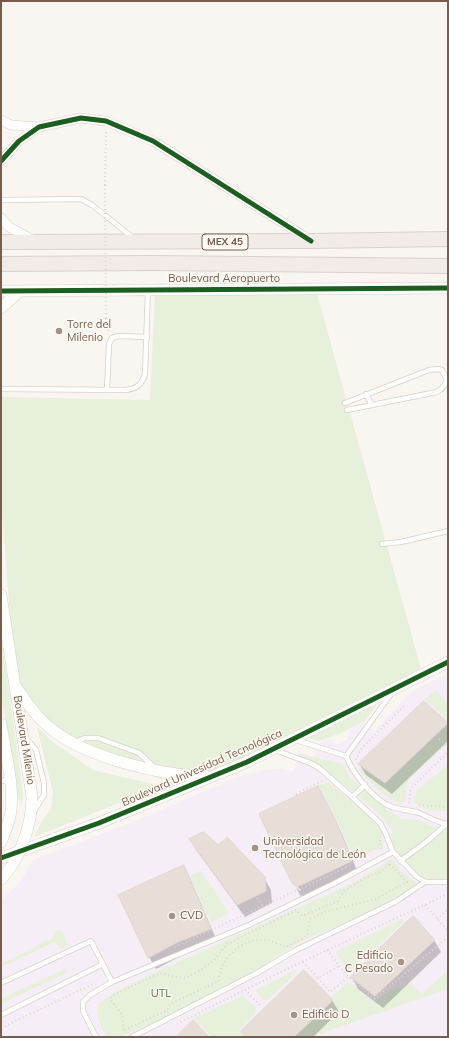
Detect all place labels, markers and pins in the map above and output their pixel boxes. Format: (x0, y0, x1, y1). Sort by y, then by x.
place label: Torre del Milenio (67, 318, 111, 344)
marker: Torre del Milenio (54, 326, 64, 336)
place label: Universidad Tecnológica de León (263, 835, 366, 861)
marker: Universidad Tecnológica de León (250, 843, 260, 853)
place label: CVD (180, 909, 203, 923)
marker: CVD (167, 911, 177, 921)
place label: Edificio C Pesado (345, 949, 393, 975)
marker: Edificio C Pesado (396, 957, 406, 967)
place label: Edificio D (302, 1008, 349, 1022)
marker: Edificio D (289, 1010, 299, 1020)

